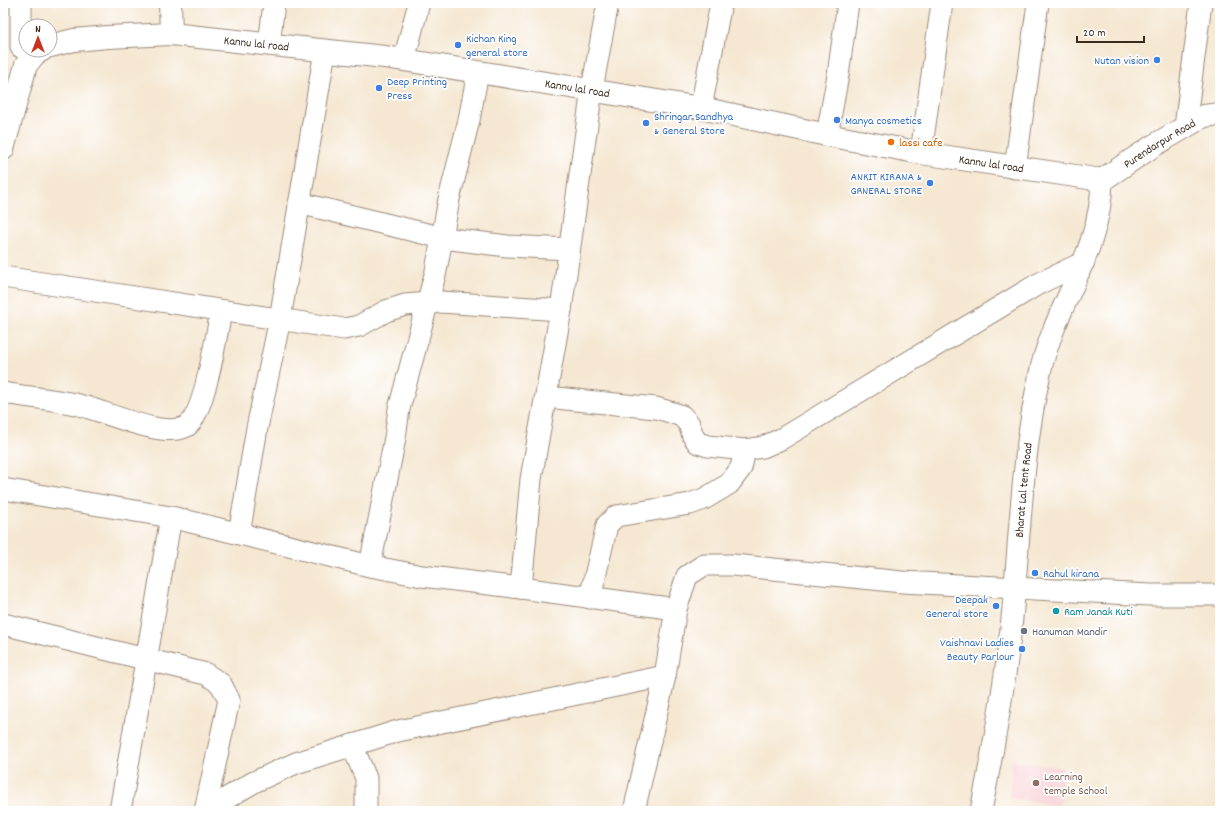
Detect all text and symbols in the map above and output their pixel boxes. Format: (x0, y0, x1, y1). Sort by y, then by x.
north arrow (18, 18, 58, 58)
scale bar (1077, 18, 1144, 44)
text: N (35, 22, 41, 38)
text: 20 m (1083, 25, 1106, 42)
place label: Kichan King general store (466, 31, 528, 62)
street label: Kannu lal road (223, 33, 290, 57)
marker: Kichan King general store (453, 40, 463, 50)
place label: Nutan vision (1094, 53, 1149, 70)
marker: Nutan vision (1152, 55, 1162, 65)
place label: Deep Printing Press (387, 74, 447, 105)
street label: Kannu lal road (543, 76, 611, 103)
marker: Deep Printing Press (374, 83, 384, 93)
place label: Shringar Sandhya & General Store (654, 109, 734, 140)
place label: Manya cosmetics (845, 113, 922, 130)
marker: Manya cosmetics (832, 115, 842, 125)
street label: Purendarpur Road (1121, 116, 1199, 173)
marker: Shringar Sandhya & General Store (641, 118, 651, 128)
place label: lassi cafe (899, 135, 943, 152)
marker: lassi cafe (886, 137, 896, 147)
street label: Kannu lal road (958, 152, 1025, 178)
place label: ANKIT KIRANA & GRNERAL STORE (850, 169, 923, 200)
marker: ANKIT KIRANA & GRNERAL STORE (925, 178, 935, 188)
street label: Bharat Lal tent Road (1012, 442, 1038, 538)
place label: Rahul kirana (1043, 566, 1099, 583)
marker: Rahul kirana (1030, 568, 1040, 578)
place label: Deepak General store (926, 592, 988, 623)
marker: Deepak General store (991, 601, 1001, 611)
place label: Ram Janak Kuti (1064, 604, 1133, 621)
marker: Ram Janak Kuti (1051, 606, 1061, 616)
place label: Hanuman Mandir (1032, 624, 1108, 641)
marker: Hanuman Mandir (1019, 626, 1029, 636)
place label: Vaishnavi Ladies Beauty Parlour (940, 635, 1015, 666)
marker: Vaishnavi Ladies Beauty Parlour (1017, 644, 1027, 654)
place label: Learning temple School (1044, 769, 1108, 800)
marker: Learning temple School (1031, 778, 1041, 788)

